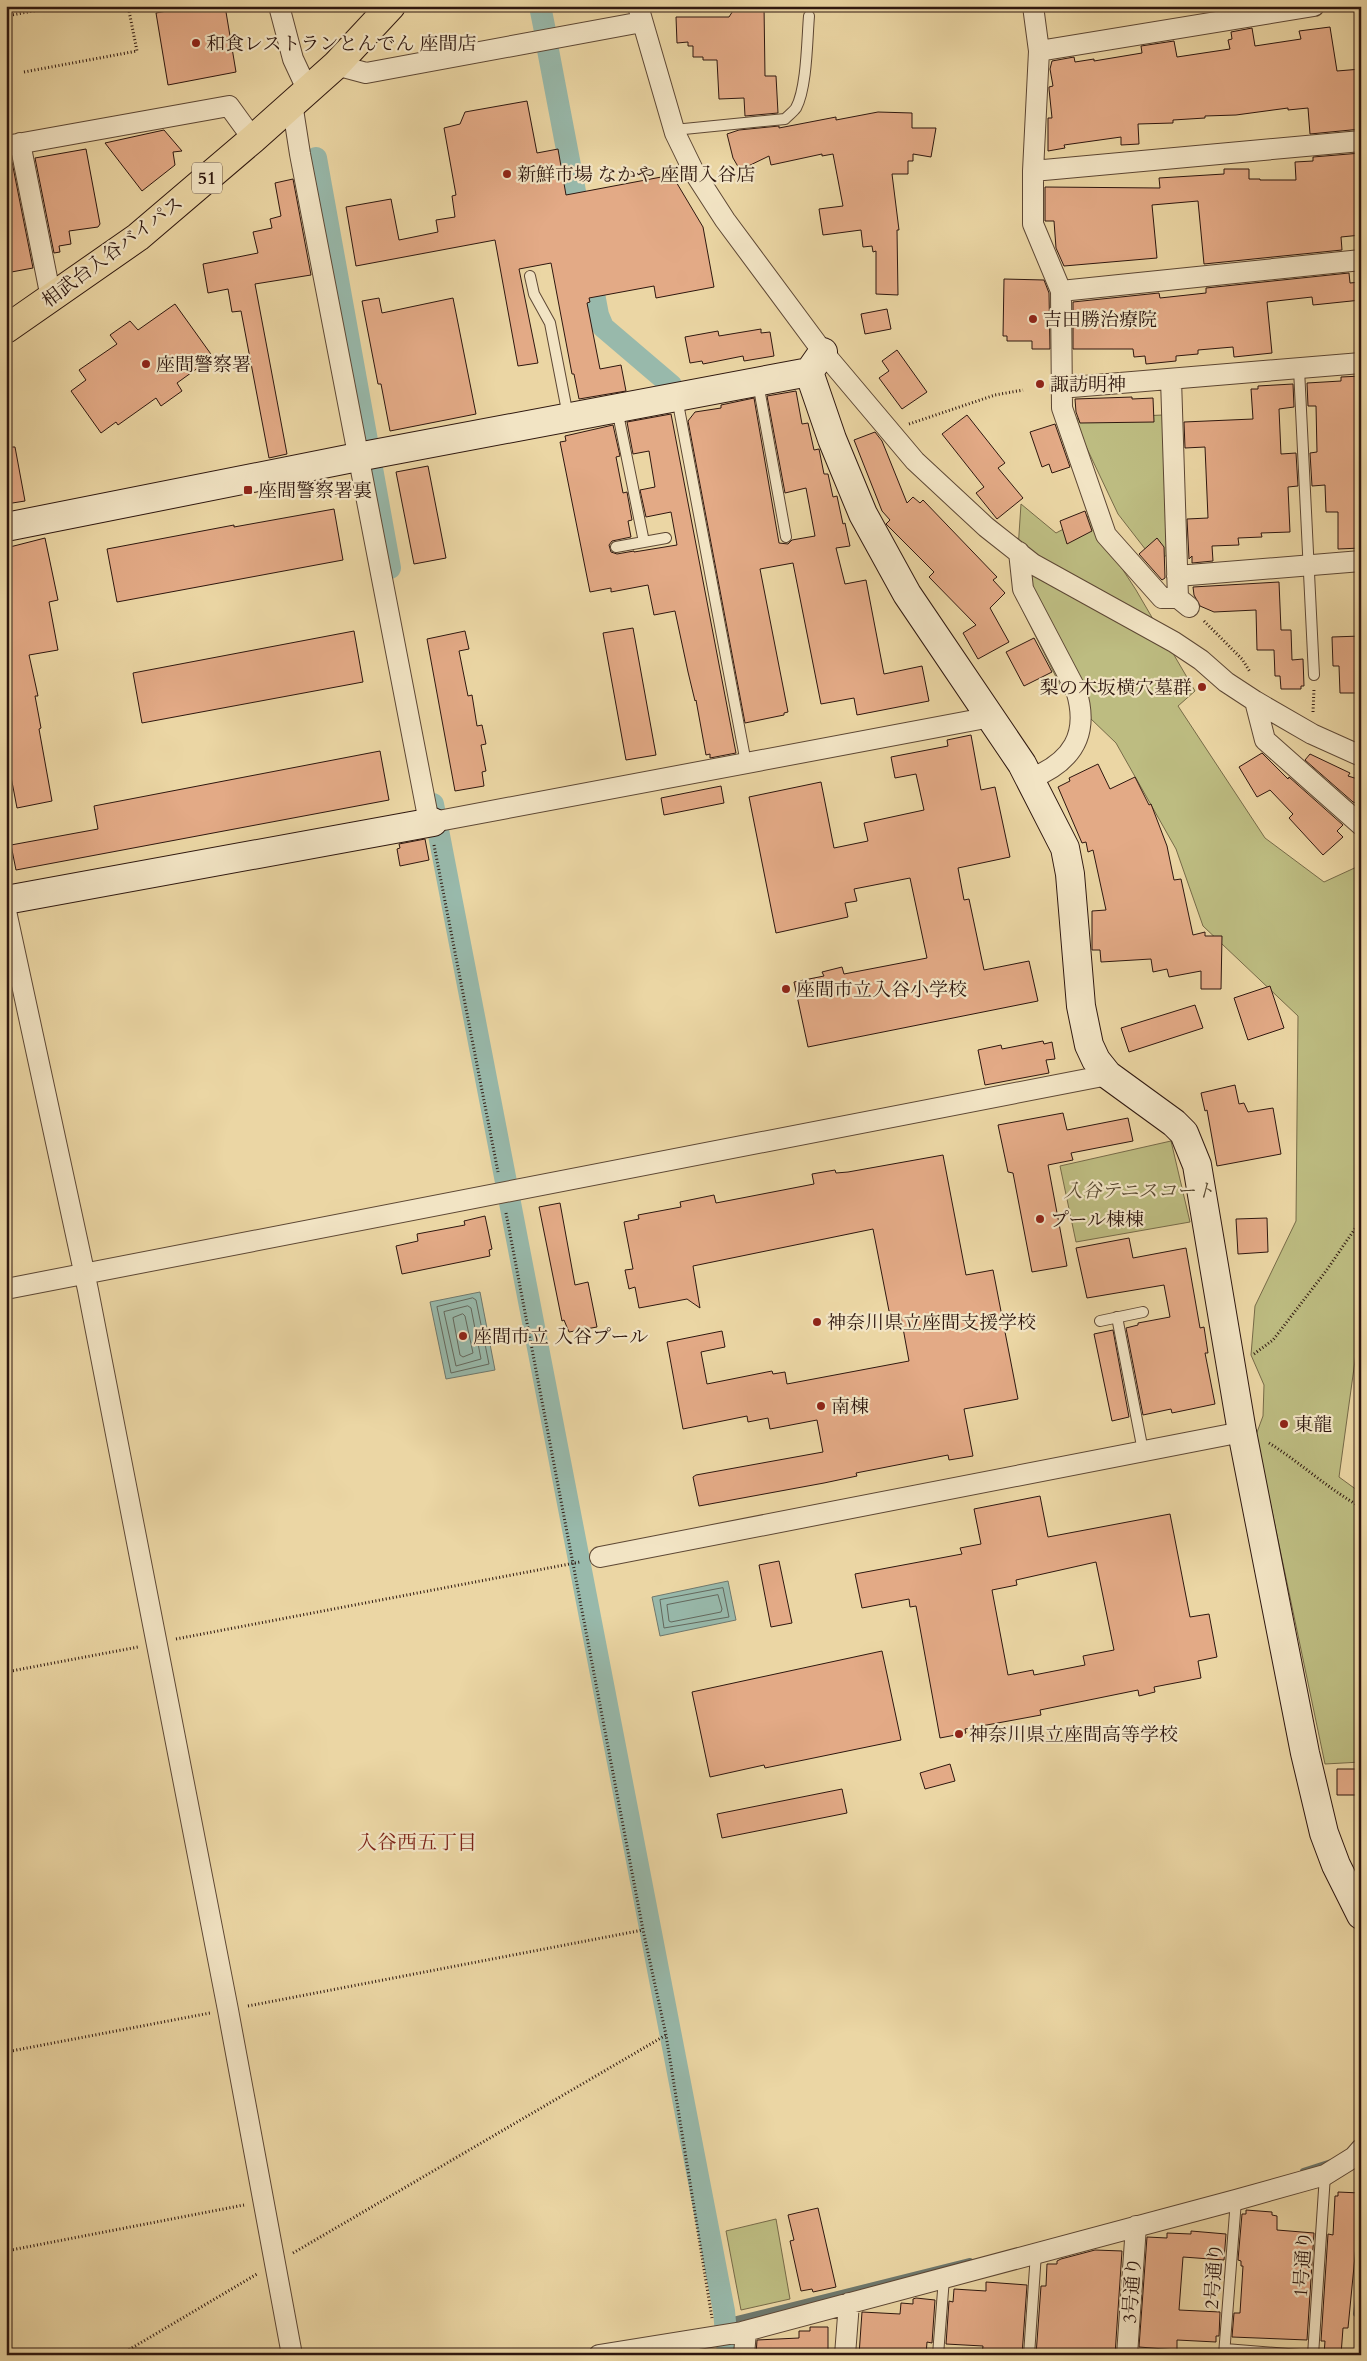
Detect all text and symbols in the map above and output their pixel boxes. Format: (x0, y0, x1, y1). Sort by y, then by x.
place label: 和食レストランとんでん 座間店 (206, 31, 477, 57)
marker: 和食レストランとんでん 座間店 (190, 37, 202, 49)
road number: 51 (192, 162, 222, 194)
place label: 新鮮市場 なかや 座間入谷店 (517, 162, 755, 188)
marker: 新鮮市場 なかや 座間入谷店 (501, 168, 513, 180)
street label: 相武台入谷バイパス (37, 190, 189, 314)
place label: 吉田勝治療院 (1043, 307, 1157, 333)
marker: 吉田勝治療院 (1027, 313, 1039, 325)
place label: 座間警察署 (156, 352, 251, 378)
marker: 座間警察署 (140, 358, 152, 370)
place label: 諏訪明神 (1050, 372, 1126, 398)
marker: 諏訪明神 (1034, 378, 1046, 390)
place label: 座間警察署裏 (258, 478, 372, 504)
marker: 座間警察署裏 (242, 484, 254, 496)
place label: 梨の木坂横穴墓群 (1040, 675, 1192, 701)
marker: 梨の木坂横穴墓群 (1196, 681, 1208, 693)
place label: 座間市立入谷小学校 (796, 977, 967, 1003)
marker: 座間市立入谷小学校 (780, 983, 792, 995)
park label: 入谷テニスコート (1063, 1178, 1215, 1204)
place label: プール棟棟 (1050, 1207, 1144, 1233)
marker: プール棟棟 (1034, 1213, 1046, 1225)
place label: 神奈川県立座間支援学校 (827, 1310, 1036, 1336)
marker: 神奈川県立座間支援学校 (811, 1316, 823, 1328)
place label: 座間市立 入谷プール (473, 1324, 648, 1350)
marker: 座間市立 入谷プール (457, 1330, 469, 1342)
place label: 南棟 (831, 1394, 869, 1420)
marker: 南棟 (815, 1400, 827, 1412)
place label: 東龍 (1294, 1412, 1332, 1438)
marker: 東龍 (1278, 1418, 1290, 1430)
place label: 神奈川県立座間高等学校 (969, 1722, 1178, 1748)
marker: 神奈川県立座間高等学校 (953, 1728, 965, 1740)
district label: 入谷西五丁目 (357, 1829, 477, 1856)
street label: 1号通り (1288, 2230, 1318, 2298)
street label: 2号通り (1199, 2242, 1229, 2310)
street label: 3号通り (1117, 2256, 1147, 2324)

